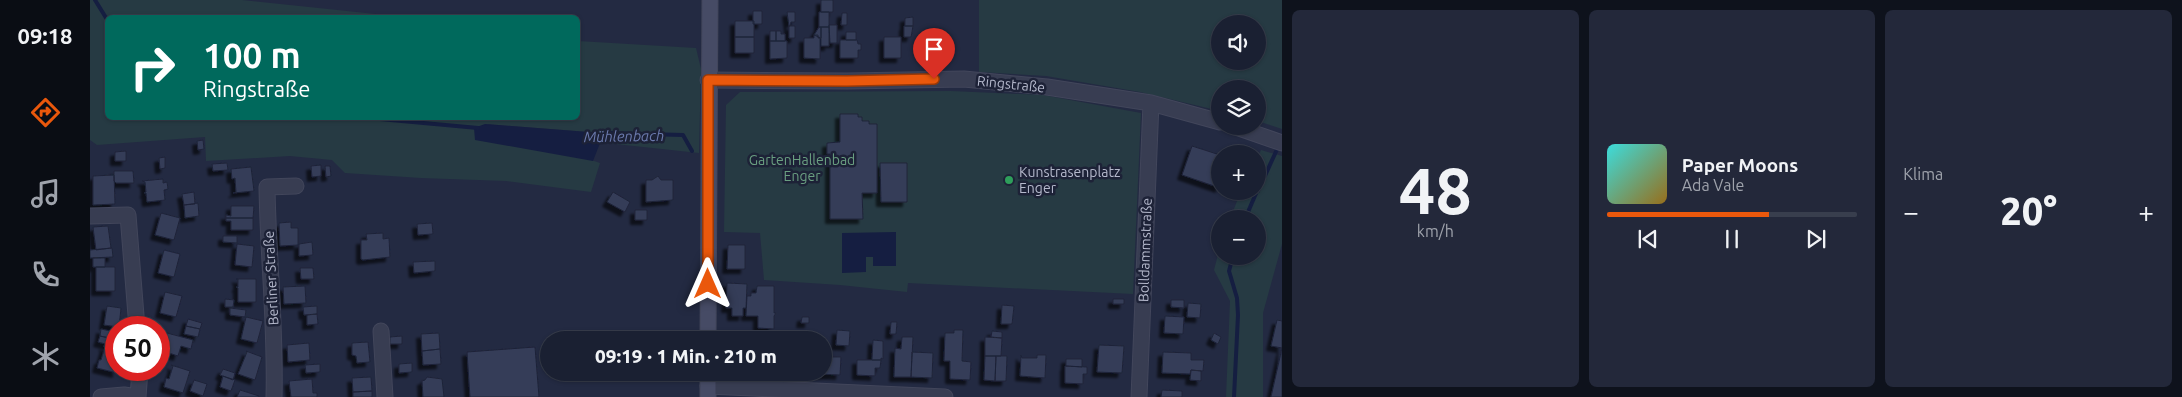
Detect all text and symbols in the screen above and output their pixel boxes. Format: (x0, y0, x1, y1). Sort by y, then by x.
map controls (1211, 15, 1266, 265)
button: sound (1211, 15, 1266, 70)
text: 09:18 (17, 23, 73, 48)
pin (913, 28, 955, 79)
icon: right (120, 35, 185, 100)
text: 100 m (203, 35, 301, 75)
icon: arrive (920, 35, 948, 63)
street label: Ringstraße (976, 72, 1046, 96)
text: Ringstraße (203, 76, 311, 101)
button: layers (1211, 80, 1266, 135)
icon: directions (28, 95, 63, 130)
water label: Mühlenbach (583, 127, 665, 145)
button: + (1211, 145, 1266, 200)
park label: GartenHallenbad Enger (749, 152, 855, 184)
text: 48 (1399, 153, 1472, 226)
text: Paper Moons (1682, 154, 1798, 176)
place label: Kunstrasenplatz Enger (1019, 164, 1120, 196)
text: Klima (1903, 165, 1943, 183)
marker: Kunstrasenplatz Enger (1003, 174, 1015, 186)
icon: music (28, 176, 63, 211)
text: Ada Vale (1682, 176, 1744, 194)
text: 20° (2000, 190, 2057, 232)
text: − (1903, 196, 1919, 227)
text: + (2138, 196, 2154, 227)
street label: Bolldammstraße (1135, 198, 1155, 302)
button: − (1211, 210, 1266, 265)
text: km/h (1417, 222, 1454, 240)
icon: previous (1634, 225, 1662, 253)
icon: pause (1718, 225, 1746, 253)
icon: next (1802, 225, 1830, 253)
street label: Berliner Straße (261, 230, 281, 326)
icon: phone (28, 257, 63, 292)
position arrow (681, 257, 733, 309)
speed limit sign: 50 (105, 316, 170, 381)
icon: climate (28, 339, 63, 374)
text: 09:19 · 1 Min. · 210 m (595, 345, 777, 367)

